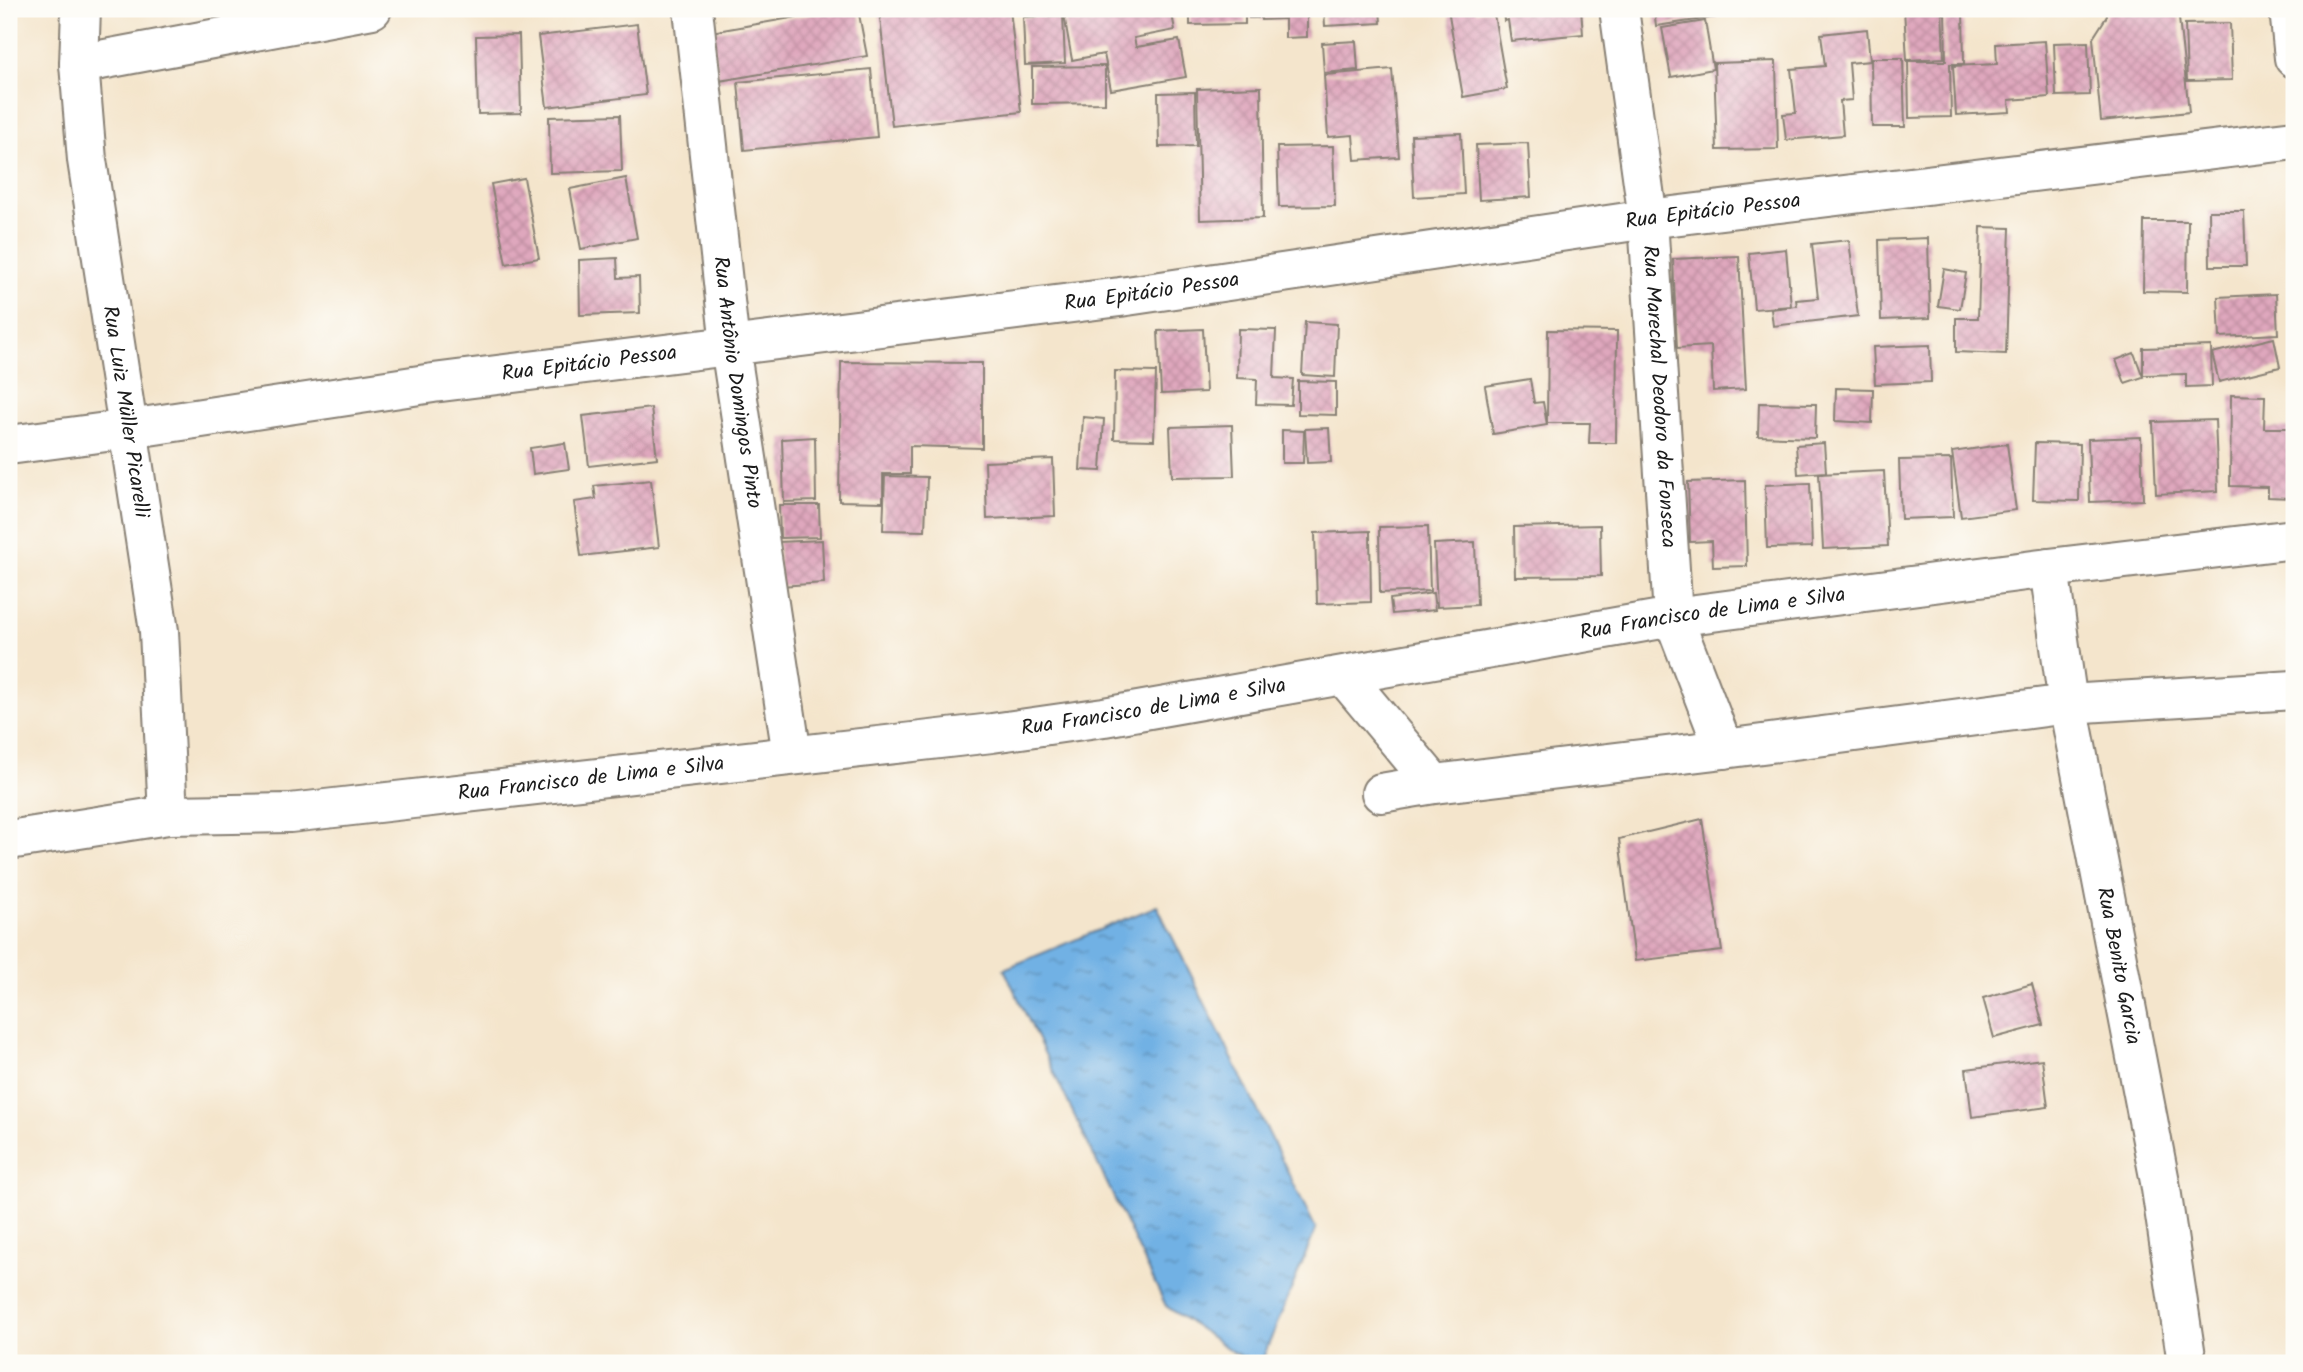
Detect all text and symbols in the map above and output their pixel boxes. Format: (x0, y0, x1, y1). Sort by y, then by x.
street label: Rua Epitácio Pessoa (1623, 184, 1803, 239)
street label: Rua Marechal Deodoro da Fonseca (1633, 244, 1685, 549)
street label: Rua Antônio Domingos Pinto (704, 254, 771, 511)
street label: Rua Epitácio Pessoa (1062, 263, 1241, 320)
street label: Rua Luiz Müller Picarelli (93, 303, 158, 521)
street label: Rua Epitácio Pessoa (500, 336, 679, 391)
street label: Rua Francisco de Lima e Silva (1577, 578, 1847, 650)
street label: Rua Francisco de Lima e Silva (1019, 669, 1288, 745)
street label: Rua Francisco de Lima e Silva (456, 747, 726, 810)
street label: Rua Benito Garcia (2087, 884, 2150, 1047)

